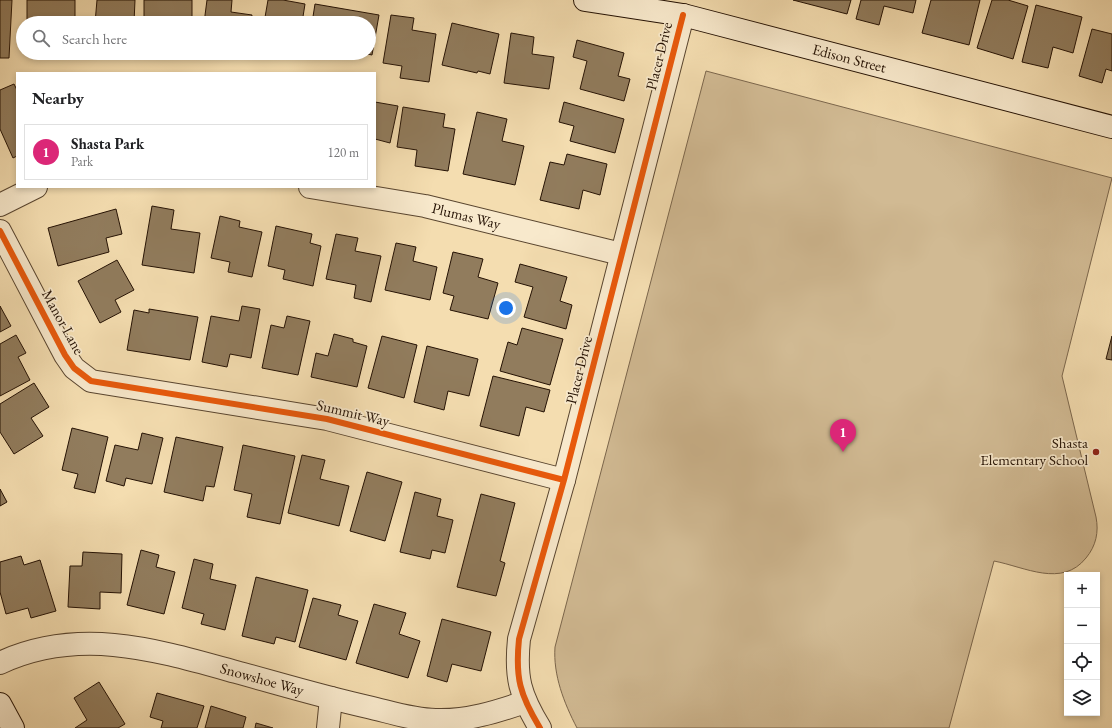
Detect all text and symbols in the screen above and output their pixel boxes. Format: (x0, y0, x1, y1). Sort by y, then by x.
search box (16, 16, 376, 60)
street label: Placer Drive (641, 20, 676, 92)
icon: search (30, 27, 52, 49)
text: Search here (62, 29, 127, 48)
street label: Edison Street (810, 39, 889, 77)
text: Nearby (32, 87, 84, 109)
text: Shasta Park (71, 134, 144, 153)
text: 1 (43, 144, 49, 161)
text: 120 m (328, 144, 359, 161)
text: Park (71, 153, 93, 170)
street label: Plumas Way (430, 198, 503, 233)
street label: Manor Lane (38, 286, 89, 358)
your location (496, 298, 516, 318)
street label: Placer Drive (561, 334, 596, 406)
street label: Summit Way (315, 395, 392, 430)
pin: 1 (830, 419, 856, 452)
place label: Shasta Elementary School (980, 433, 1088, 469)
marker: Shasta Elementary School (1091, 447, 1101, 457)
map controls (1064, 572, 1100, 716)
button: + (1064, 572, 1100, 608)
button: − (1064, 608, 1100, 644)
button: locate (1064, 644, 1100, 680)
street label: Snowshoe Way (218, 658, 307, 700)
button: layers (1064, 680, 1100, 716)

